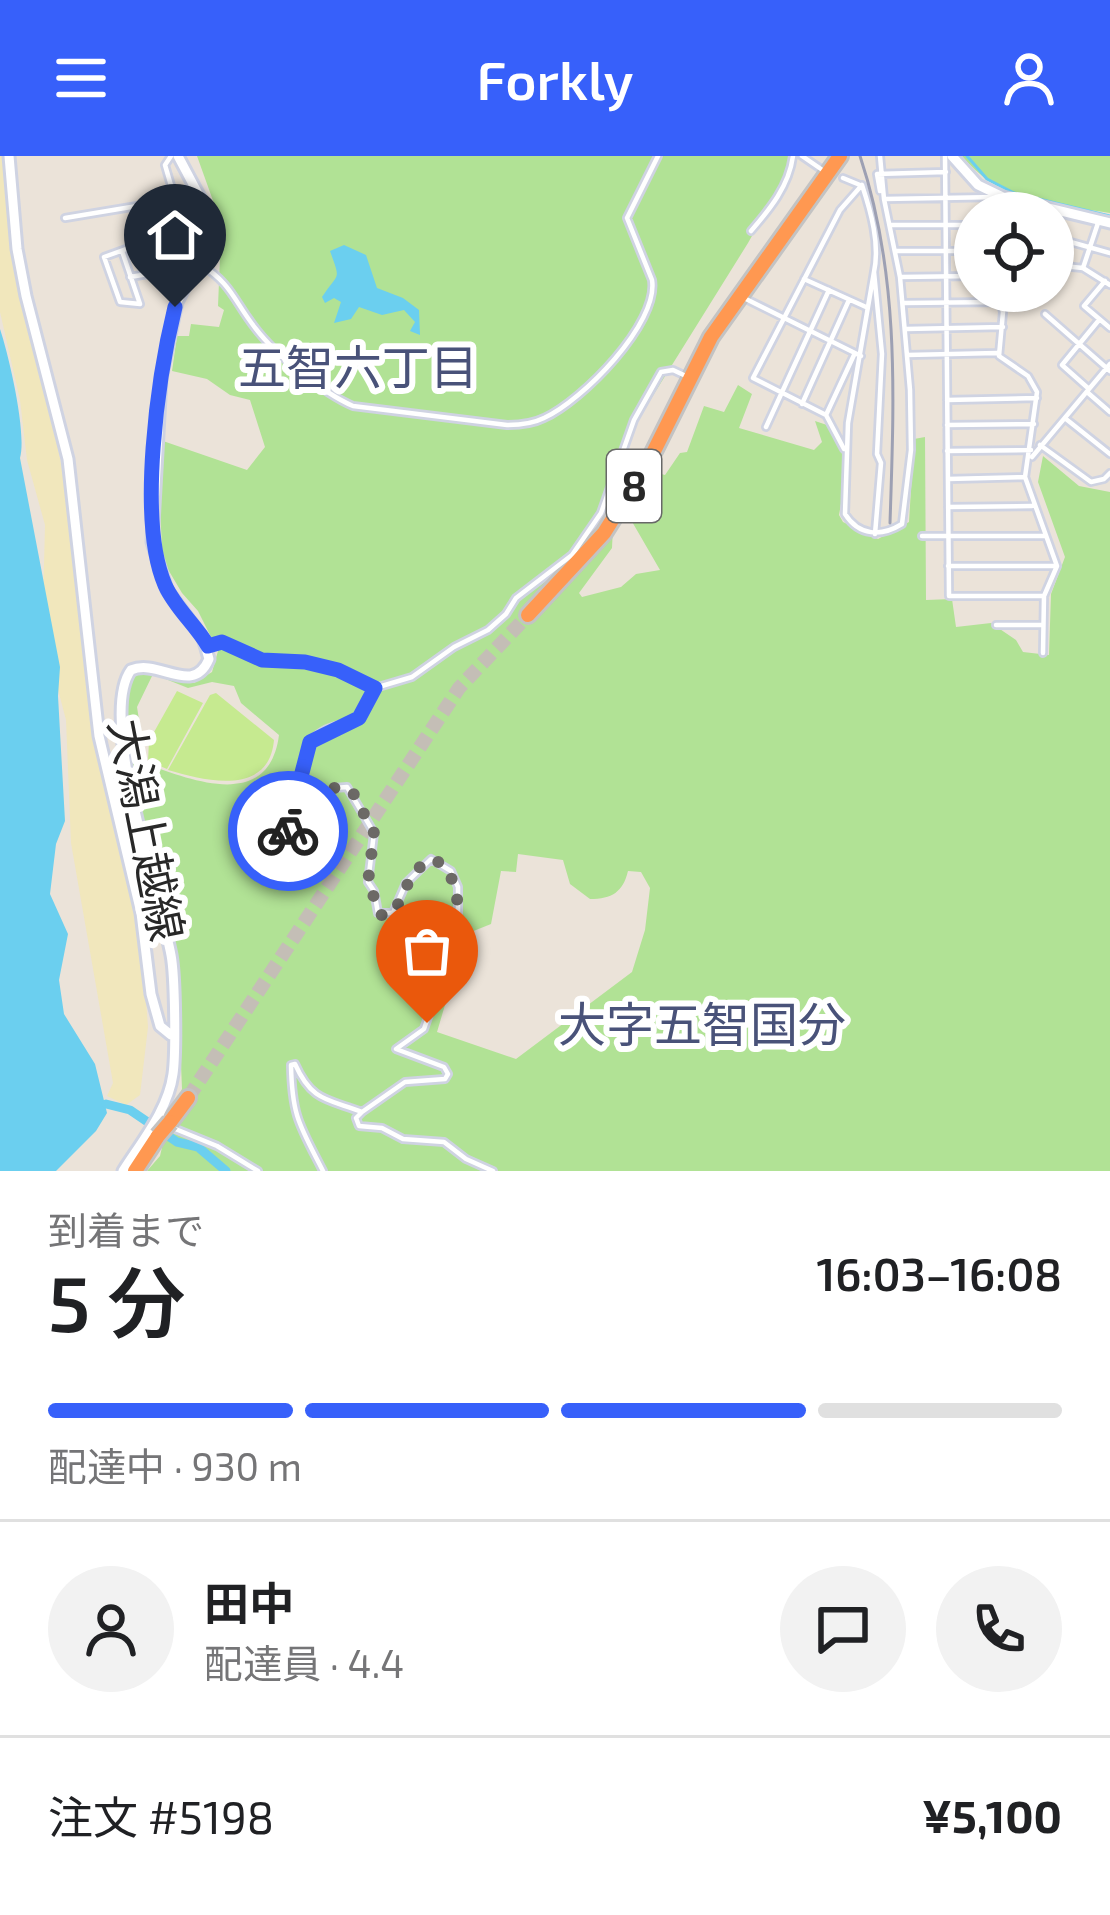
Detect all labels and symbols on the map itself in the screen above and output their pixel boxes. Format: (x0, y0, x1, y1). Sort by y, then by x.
pin (124, 184, 226, 307)
district label: 五智六丁目 (238, 337, 478, 395)
road number: 8 (607, 450, 661, 522)
street label: 大潟上越線 (100, 714, 196, 945)
courier (228, 771, 348, 891)
pin (376, 900, 478, 1023)
district label: 大字五智国分 (558, 994, 846, 1052)

